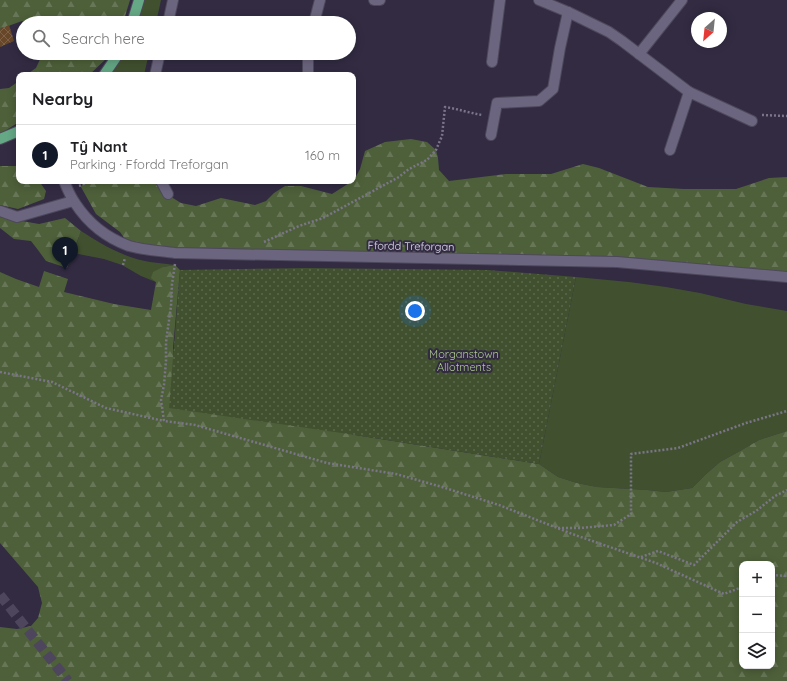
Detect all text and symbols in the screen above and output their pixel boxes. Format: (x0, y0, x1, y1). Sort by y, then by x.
north arrow (691, 12, 727, 48)
search box (16, 16, 356, 60)
icon: search (30, 27, 52, 49)
text: Search here (62, 29, 145, 48)
text: Nearby (32, 88, 93, 109)
text: Tŷ Nant (70, 137, 128, 156)
text: 1 (42, 147, 48, 163)
text: 160 m (305, 147, 340, 163)
text: Parking · Ffordd Treforgan (70, 156, 228, 172)
pin: 1 (52, 237, 78, 270)
street label: Ffordd Treforgan (367, 238, 455, 254)
your location (405, 301, 425, 321)
park label: Morganstown Allotments (429, 347, 499, 374)
map controls (739, 561, 775, 669)
button: + (739, 561, 775, 597)
button: − (739, 597, 775, 633)
button: layers (739, 633, 775, 669)

